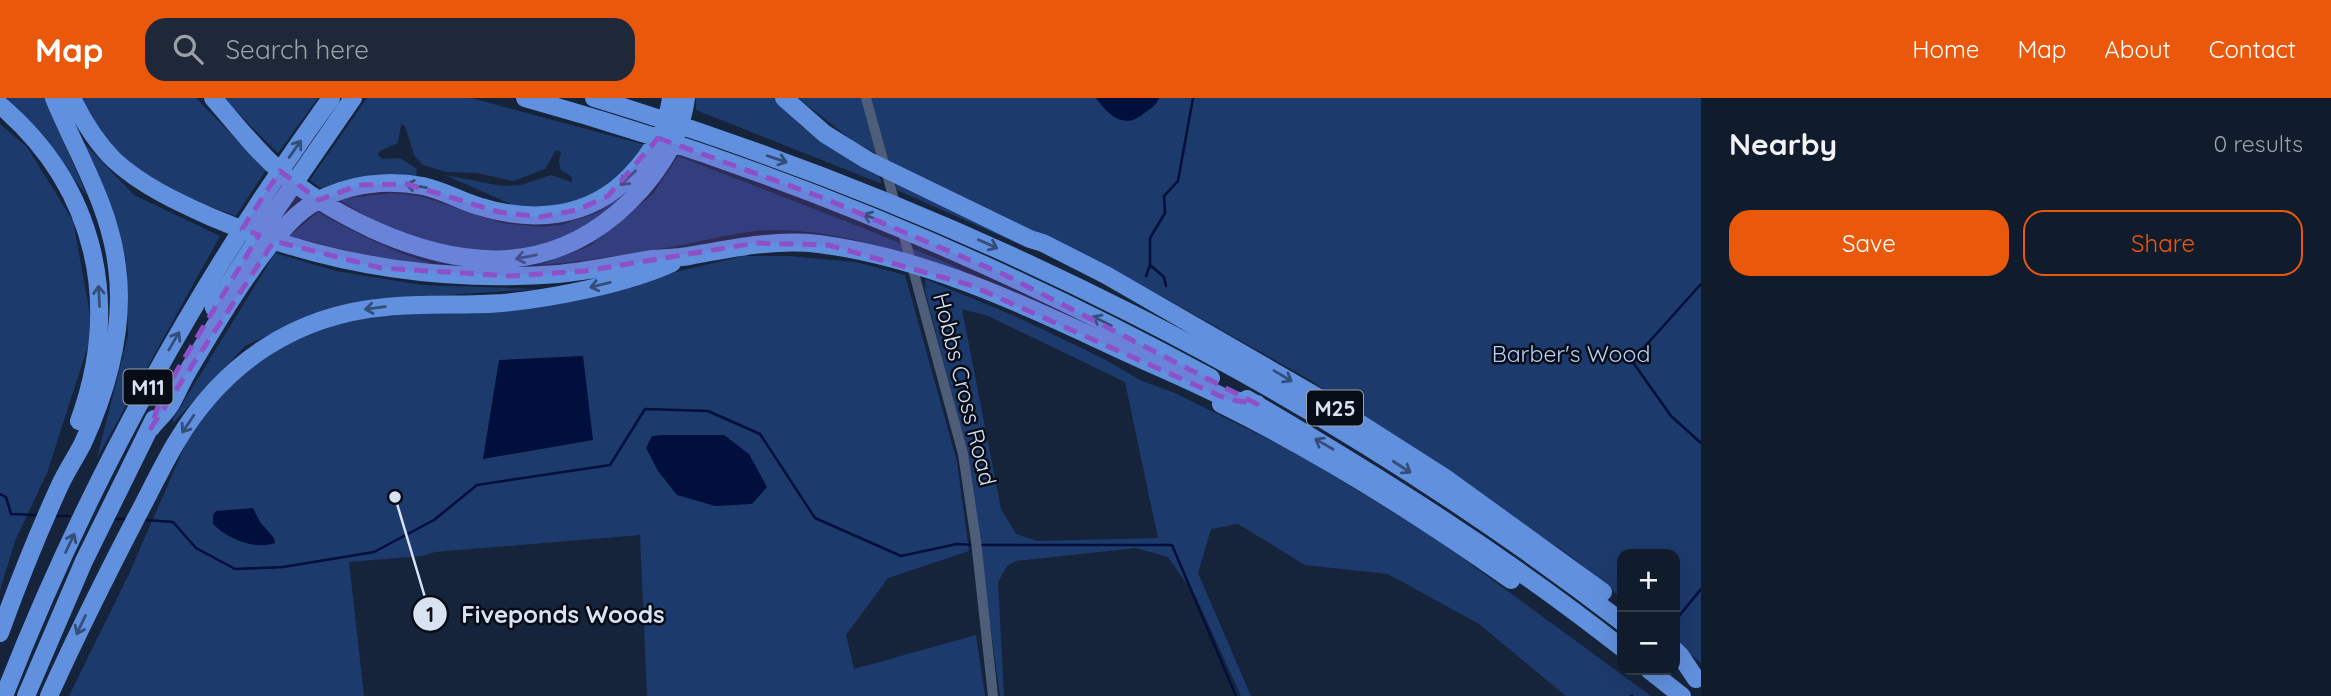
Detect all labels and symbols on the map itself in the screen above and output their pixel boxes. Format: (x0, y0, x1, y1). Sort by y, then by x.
one-way arrow (288, 140, 302, 159)
one-way arrow (766, 154, 788, 166)
one-way arrow (620, 169, 637, 186)
one-way arrow (405, 179, 428, 192)
one-way arrow (862, 210, 884, 223)
one-way arrow (977, 238, 999, 251)
one-way arrow (515, 250, 538, 264)
one-way arrow (589, 279, 612, 292)
one-way arrow (92, 285, 105, 308)
street label: Hobbs Cross Road (927, 290, 1003, 488)
one-way arrow (364, 302, 387, 315)
one-way arrow (1092, 314, 1113, 328)
one-way arrow (168, 331, 181, 352)
park label: Barber's Wood (1492, 339, 1650, 368)
one-way arrow (1273, 369, 1293, 383)
road number: M11 (124, 370, 172, 404)
road number: M25 (1307, 390, 1363, 426)
one-way arrow (181, 414, 195, 433)
one-way arrow (1314, 436, 1334, 450)
one-way arrow (1392, 461, 1412, 475)
one-way arrow (64, 533, 77, 554)
callout: Fiveponds Woods (413, 592, 679, 637)
text: Fiveponds Woods (461, 599, 665, 629)
text: 1 (426, 601, 434, 627)
one-way arrow (74, 614, 87, 635)

